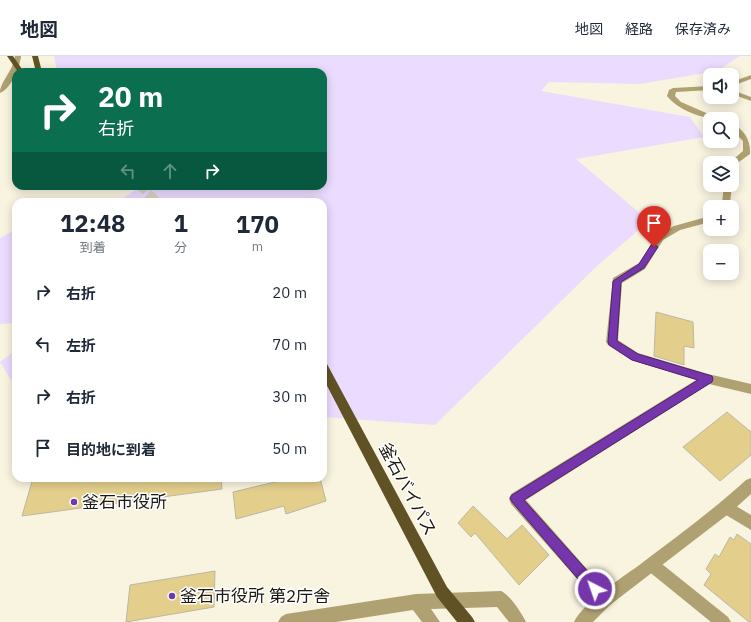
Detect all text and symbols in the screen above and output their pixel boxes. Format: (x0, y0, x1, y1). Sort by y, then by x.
text: 地図 (20, 17, 58, 41)
text: 地図 (575, 20, 603, 38)
text: 経路 (625, 20, 653, 38)
text: 保存済み (675, 20, 731, 38)
map controls (703, 68, 739, 280)
button: sound (703, 68, 739, 104)
text: 20 m (98, 78, 163, 115)
icon: right (32, 84, 84, 136)
button: search (703, 112, 739, 148)
text: 右折 (98, 117, 134, 140)
button: layers (703, 156, 739, 192)
icon: left (117, 160, 139, 182)
icon: ahead (159, 160, 181, 182)
icon: right (201, 160, 223, 182)
button: + (703, 200, 739, 236)
pin (637, 206, 671, 247)
text: 12:48 (60, 207, 125, 239)
text: 1 (173, 207, 188, 239)
text: 170 (236, 208, 279, 240)
icon: arrive (643, 212, 665, 234)
text: m (252, 238, 263, 255)
text: 到着 (80, 239, 106, 256)
text: 分 (174, 239, 187, 256)
button: − (703, 244, 739, 280)
icon: right (32, 281, 54, 303)
text: 20 m (272, 283, 307, 302)
text: 右折 (66, 284, 96, 303)
icon: left (32, 333, 54, 355)
text: 70 m (272, 335, 307, 354)
text: 左折 (66, 336, 96, 355)
icon: right (32, 385, 54, 407)
text: 30 m (272, 387, 307, 406)
text: 右折 (66, 388, 96, 407)
icon: arrive (32, 437, 54, 459)
text: 50 m (272, 439, 307, 458)
street label: 釜石バイパス (374, 439, 442, 539)
text: 目的地に到着 (66, 440, 156, 459)
place label: 釜石市役所 (82, 491, 167, 513)
marker: 釜石市役所 (69, 497, 79, 507)
position arrow (574, 568, 616, 610)
place label: 釜石市役所 第2庁舎 (180, 585, 330, 607)
marker: 釜石市役所 第2庁舎 (167, 591, 177, 601)

